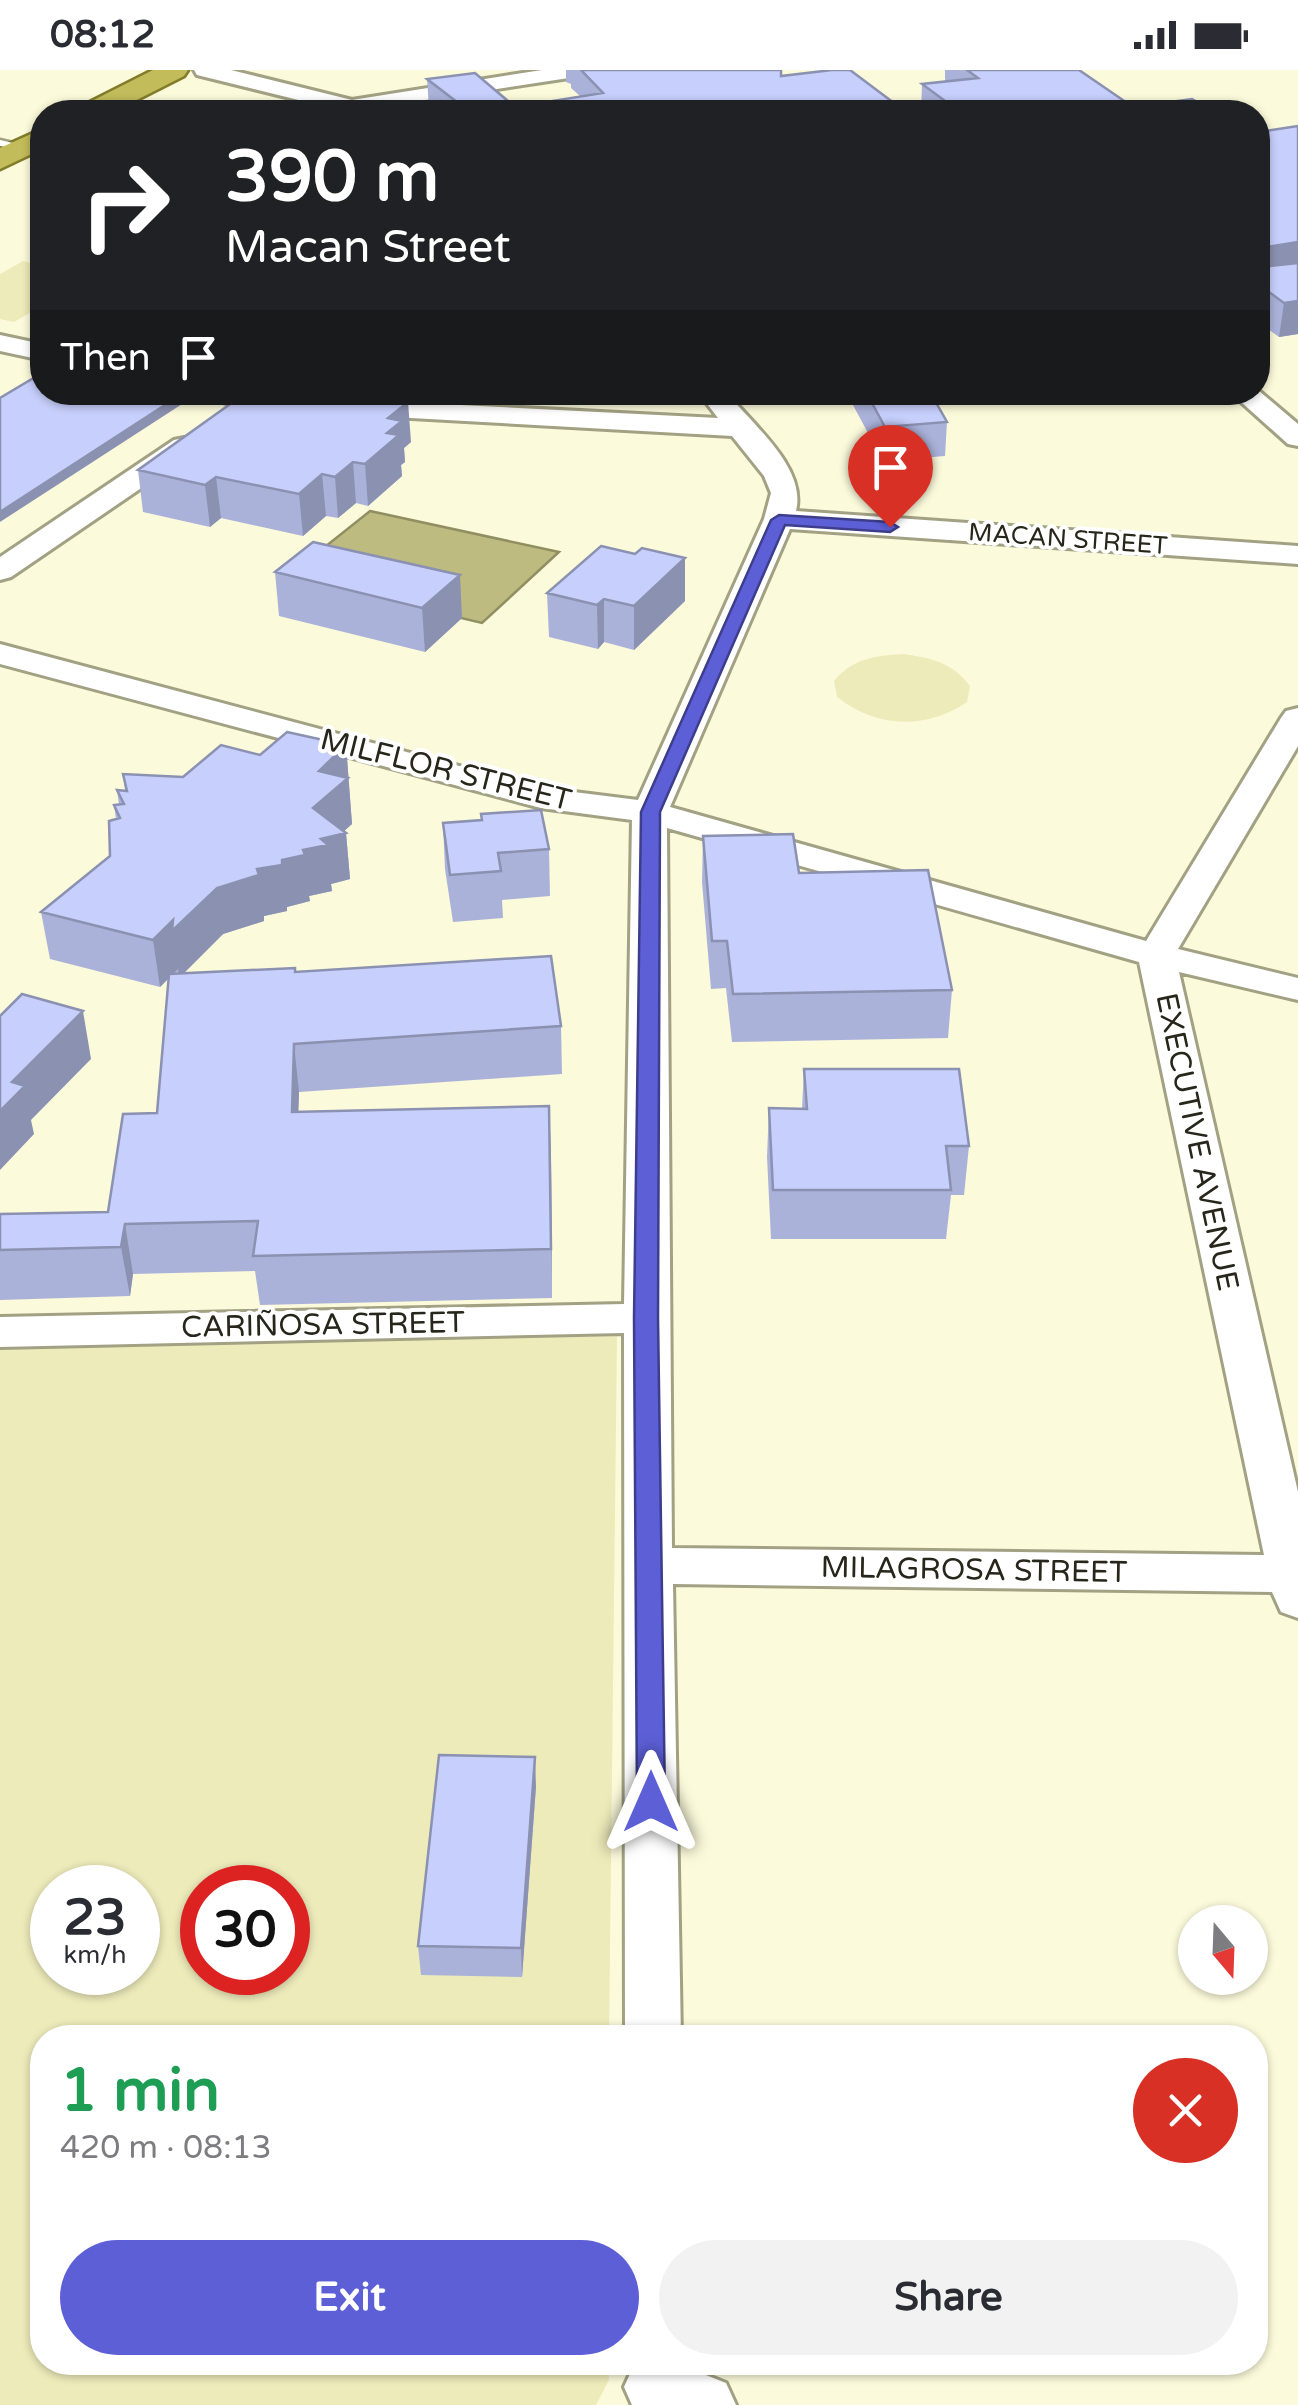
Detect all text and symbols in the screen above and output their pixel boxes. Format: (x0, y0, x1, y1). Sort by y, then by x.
text: 08:12 (50, 12, 155, 58)
text: 390 m (225, 136, 439, 220)
icon: right (60, 140, 190, 270)
text: Macan Street (225, 221, 511, 275)
icon: arrive (171, 330, 226, 385)
text: Then (60, 335, 151, 381)
pin (848, 425, 933, 528)
icon: arrive (863, 440, 918, 495)
street label: MACAN STREET (967, 517, 1169, 561)
street label: MILFLOR STREET (317, 721, 575, 819)
street label: EXECUTIVE AVENUE (1147, 990, 1247, 1294)
street label: CARIÑOSA STREET (181, 1304, 465, 1346)
street label: MILAGROSA STREET (820, 1549, 1128, 1591)
position arrow (599, 1750, 703, 1854)
speed limit sign: 30 (180, 1865, 310, 1995)
text: 23 (64, 1888, 126, 1948)
north arrow (1178, 1905, 1268, 1995)
map controls (1178, 1905, 1268, 1995)
text: km/h (64, 1940, 126, 1970)
text: 1 min (60, 2055, 220, 2127)
button: close (1133, 2058, 1238, 2163)
text: 420 m · 08:13 (60, 2129, 272, 2167)
button: Exit (60, 2240, 639, 2355)
button: Share (659, 2240, 1238, 2355)

